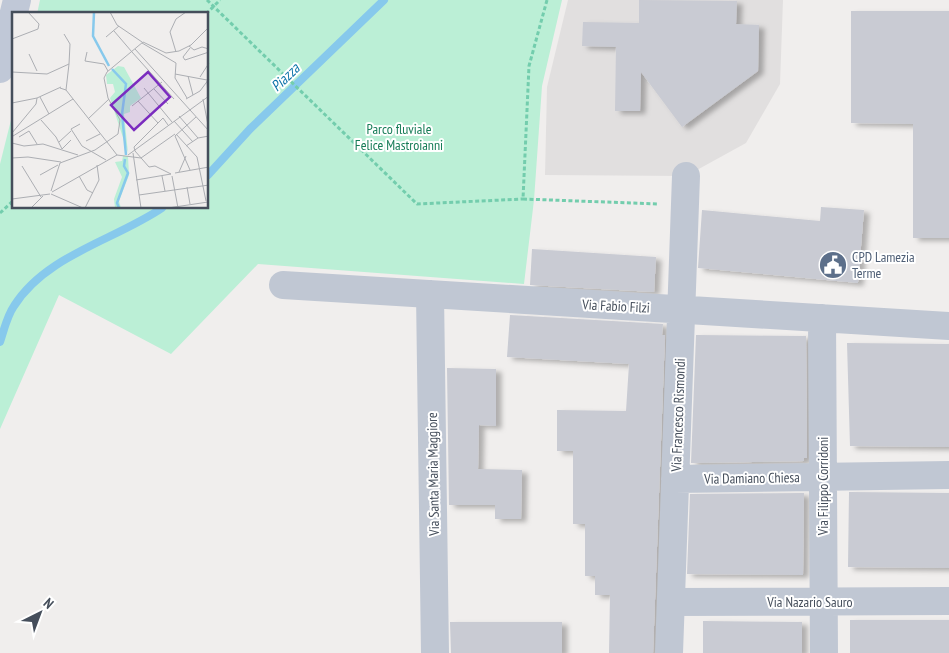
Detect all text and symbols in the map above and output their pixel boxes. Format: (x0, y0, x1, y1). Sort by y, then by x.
inset map (12, 12, 209, 209)
water label: Piazza (267, 58, 304, 95)
park label: Parco fluviale Felice Mastroianni (355, 120, 443, 154)
place label: CPD Lamezia Terme (852, 248, 915, 282)
public building icon: CPD Lamezia Terme (818, 250, 848, 280)
street label: Via Fabio Filzi (581, 295, 650, 317)
street label: Via Francesco Rismondi (667, 358, 689, 473)
street label: Via Santa Maria Maggiore (423, 412, 443, 537)
street label: Via Filippo Corridoni (814, 437, 832, 536)
street label: Via Damiano Chiesa (703, 468, 800, 488)
north arrow (15, 588, 65, 638)
street label: Via Nazario Sauro (766, 593, 853, 611)
text: N (40, 594, 58, 613)

